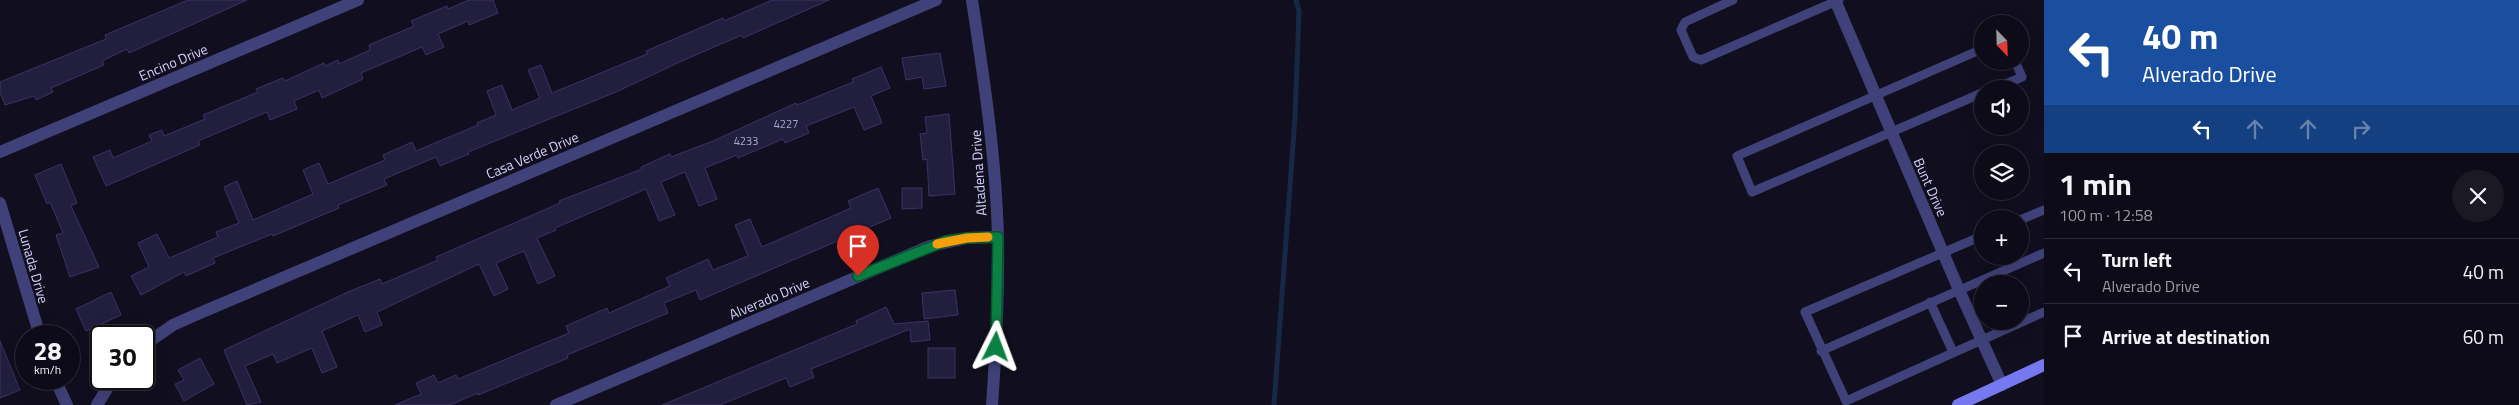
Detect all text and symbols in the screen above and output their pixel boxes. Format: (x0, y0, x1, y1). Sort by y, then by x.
text: 40 m (2142, 9, 2218, 63)
north arrow (1974, 15, 2029, 70)
map controls (1974, 15, 2029, 330)
icon: left (2059, 20, 2124, 85)
street label: Encino Drive (135, 38, 211, 86)
text: Alverado Drive (2142, 57, 2277, 91)
button: sound (1974, 80, 2029, 135)
icon: left (2188, 115, 2216, 143)
icon: ahead (2241, 115, 2269, 143)
icon: ahead (2294, 115, 2322, 143)
icon: right (2347, 115, 2375, 143)
house number: 4227 (774, 116, 798, 132)
street label: Casa Verde Drive (482, 126, 582, 184)
street label: Altadena Drive (965, 129, 991, 217)
house number: 4233 (734, 133, 758, 149)
button: layers (1974, 145, 2029, 200)
street label: Bunt Drive (1909, 154, 1953, 220)
text: 1 min (2059, 161, 2132, 207)
button: close (2452, 170, 2504, 222)
text: 100 m · 12:58 (2059, 203, 2153, 227)
button: + (1974, 210, 2029, 265)
pin (837, 225, 879, 276)
street label: Lunada Drive (13, 226, 55, 306)
icon: arrive (844, 232, 872, 260)
text: Turn left (2102, 245, 2172, 274)
icon: left (2059, 257, 2087, 285)
text: 40 m (2463, 257, 2504, 286)
street label: Alverado Drive (725, 272, 813, 324)
text: Alverado Drive (2102, 274, 2200, 298)
button: − (1974, 275, 2029, 330)
position arrow (969, 320, 1021, 372)
icon: arrive (2059, 322, 2087, 350)
text: Arrive at destination (2102, 322, 2270, 351)
text: 60 m (2463, 322, 2504, 351)
speed limit sign: 30 (90, 325, 155, 390)
text: 28 (33, 332, 62, 370)
text: km/h (34, 360, 61, 379)

